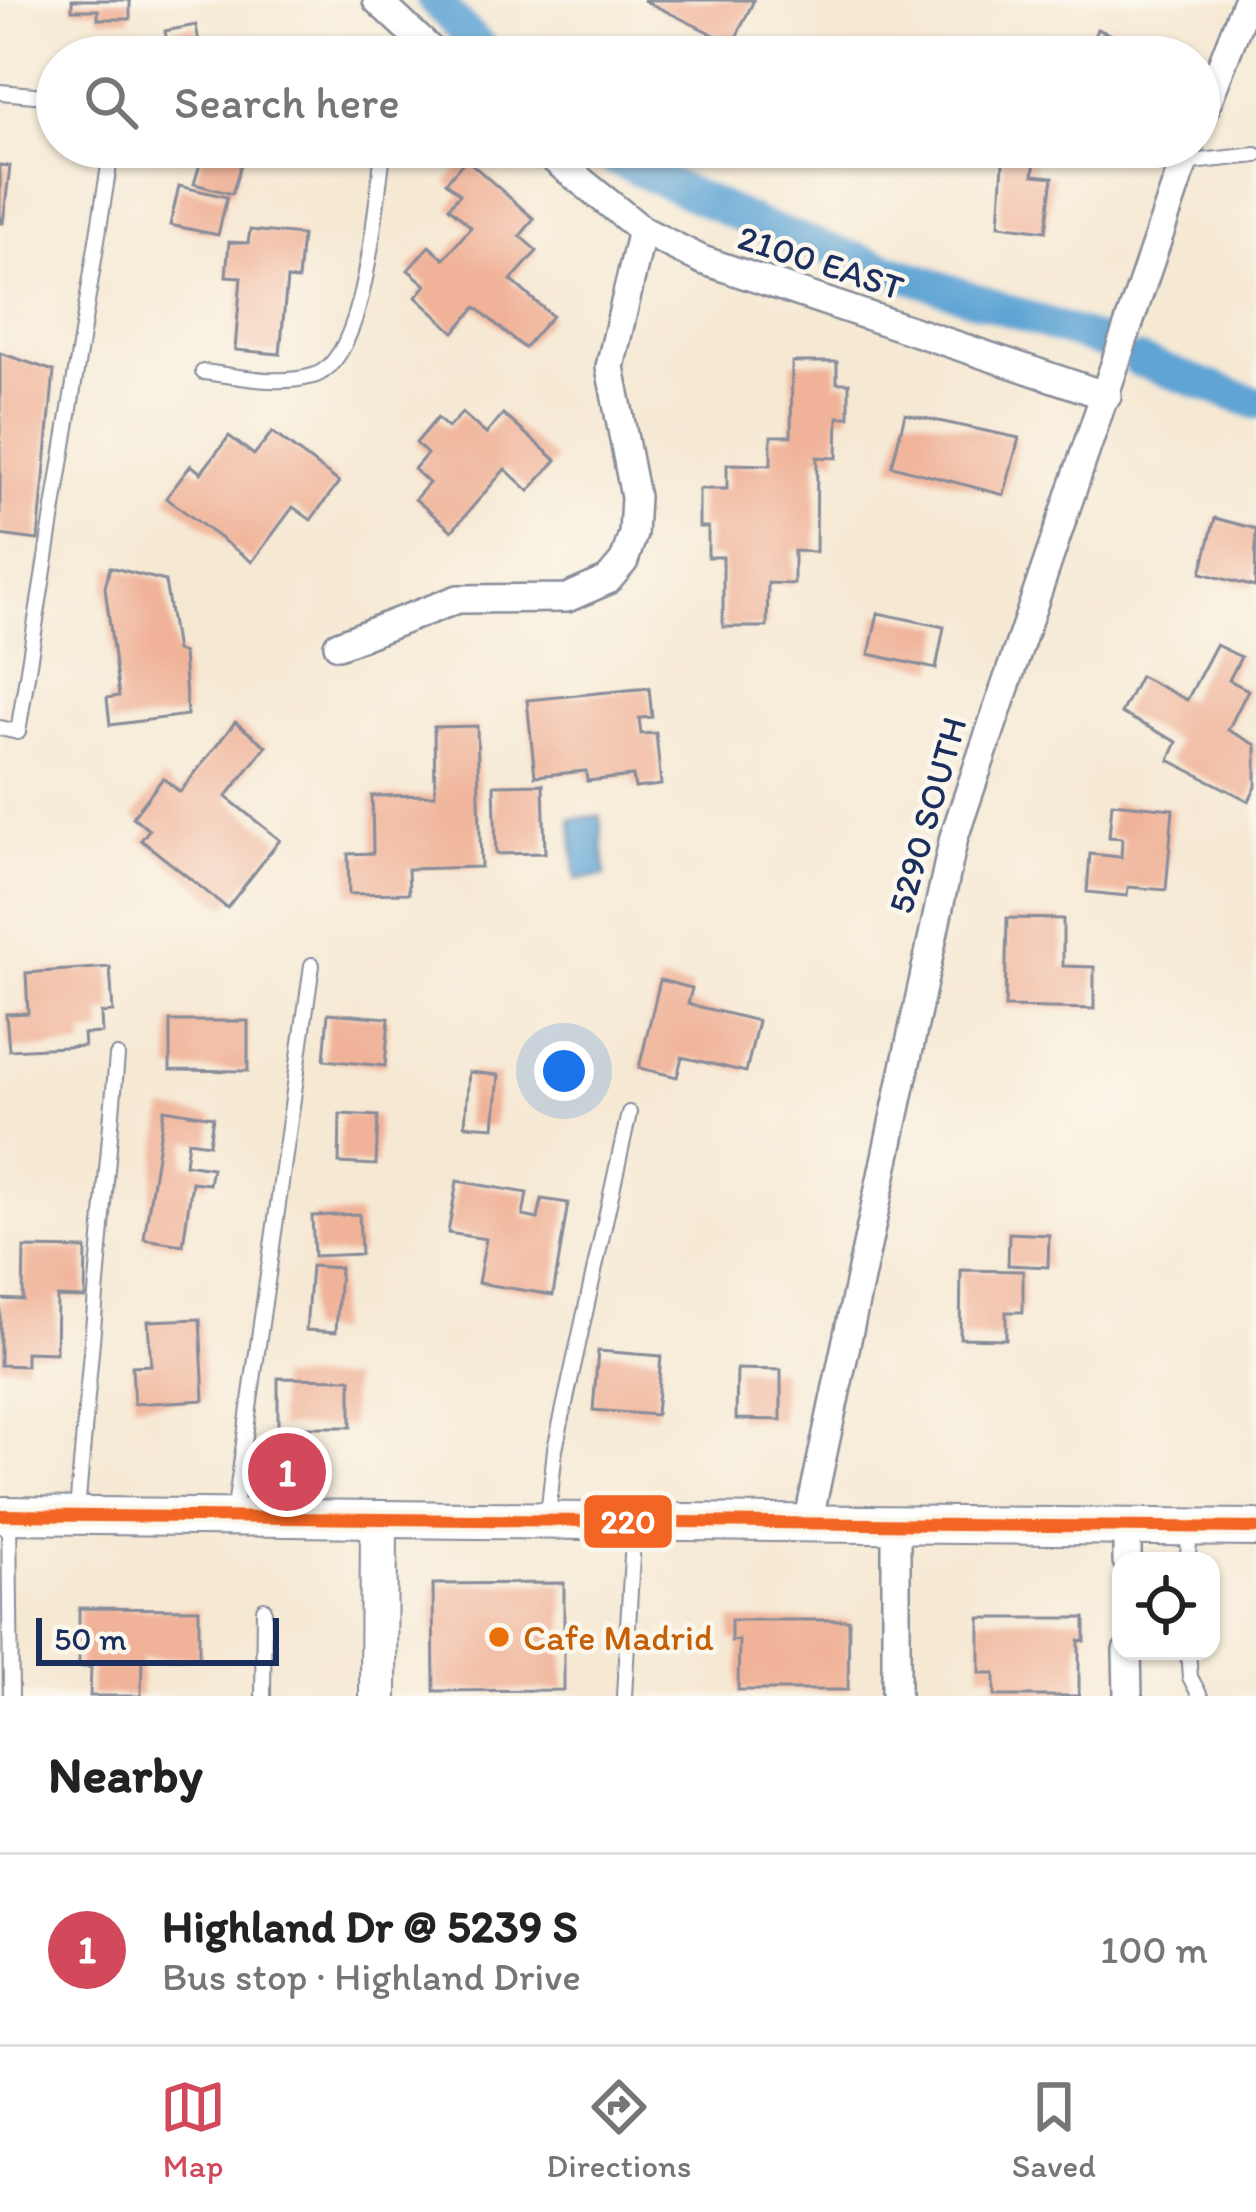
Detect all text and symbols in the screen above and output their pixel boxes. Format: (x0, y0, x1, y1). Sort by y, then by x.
search box (36, 36, 1220, 168)
icon: search (78, 69, 144, 135)
text: Search here (174, 75, 400, 129)
street label: 2100 EAST (733, 215, 909, 309)
street label: 5290 SOUTH (878, 712, 976, 918)
your location (534, 1041, 594, 1101)
pin: 1 (248, 1427, 326, 1517)
line badge: 220 (582, 1493, 674, 1550)
text: 220 (600, 1502, 656, 1541)
map controls (1112, 1552, 1220, 1660)
button: locate (1112, 1552, 1220, 1660)
scale bar (36, 1612, 279, 1665)
place label: Cafe Madrid (523, 1616, 714, 1659)
text: 50 m (54, 1619, 127, 1658)
marker: Cafe Madrid (486, 1624, 512, 1650)
text: Nearby (48, 1744, 203, 1805)
text: Highland Dr @ 5239 S (162, 1899, 578, 1953)
text: 1 (78, 1926, 96, 1973)
text: 100 m (1100, 1926, 1208, 1973)
text: Bus stop · Highland Drive (162, 1953, 581, 2000)
tab: Map (160, 2074, 226, 2185)
tab: Directions (546, 2074, 691, 2185)
tab: Saved (1012, 2074, 1096, 2185)

